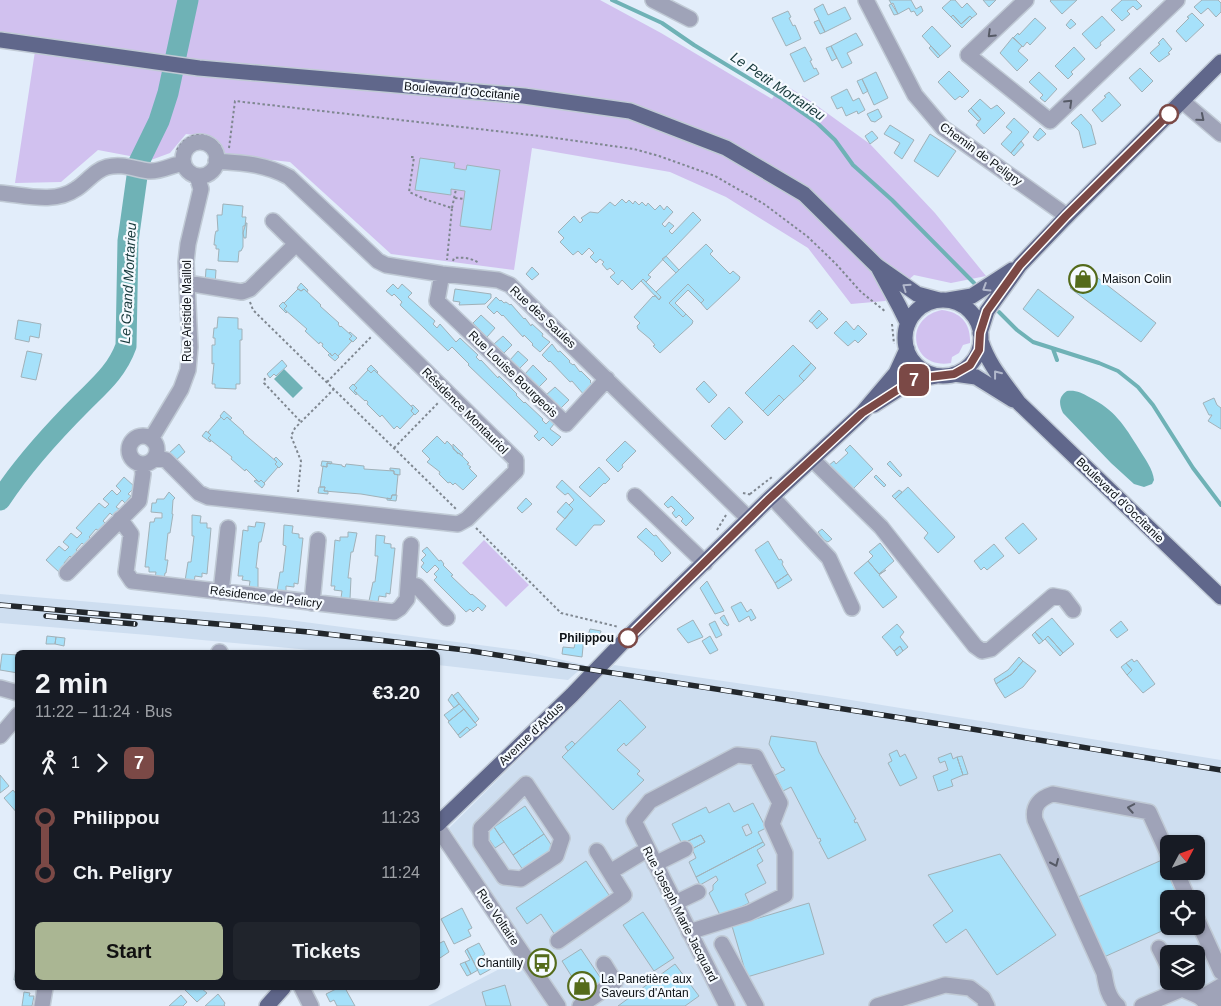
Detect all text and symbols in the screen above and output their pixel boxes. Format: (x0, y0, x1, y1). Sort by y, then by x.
one-way arrow (988, 28, 997, 37)
water label: Le Petit Mortarieu (728, 48, 828, 124)
street label: Boulevard d'Occitanie (403, 79, 521, 103)
one-way arrow (1063, 100, 1072, 109)
unlabelled marker (1159, 104, 1179, 124)
one-way arrow (1196, 112, 1205, 121)
street label: Chemin de Peligry (937, 120, 1025, 188)
water label: Le Grand Mortarieu (117, 222, 139, 344)
street label: Rue Aristide Maillol (180, 260, 194, 362)
shop icon: Maison Colin (1068, 264, 1098, 294)
place label: Maison Colin (1102, 272, 1171, 286)
one-way arrow (982, 282, 991, 292)
street label: Rue des Saules (507, 283, 579, 351)
one-way arrow (902, 284, 912, 293)
street label: Rue Louise Bourgeois (466, 328, 560, 420)
line badge: 7 (898, 364, 930, 396)
street label: Résidence Montauriol (419, 365, 511, 457)
text: 7 (909, 370, 919, 390)
one-way arrow (995, 371, 1003, 380)
street label: Boulevard d'Occitanie (1073, 455, 1167, 546)
street label: Résidence de Pelicry (209, 583, 323, 611)
marker: Philippou (618, 628, 638, 648)
place label: Philippou (559, 631, 614, 645)
text: 2 min (35, 668, 108, 699)
text: €3.20 (372, 682, 420, 703)
street label: Avenue d'Ardus (496, 700, 566, 768)
text: 11:22 – 11:24 · Bus (35, 703, 172, 720)
icon: walk (35, 749, 63, 777)
icon: forward (88, 749, 116, 777)
text: 7 (134, 753, 144, 773)
text: 1 (71, 754, 80, 771)
one-way arrow (1127, 804, 1136, 814)
text: Philippou (73, 807, 160, 828)
text: 11:23 (381, 809, 420, 826)
north arrow (1160, 835, 1205, 880)
map controls (1160, 835, 1205, 990)
street label: Rue Joseph Marie Jacquard (640, 844, 720, 984)
one-way arrow (1048, 858, 1059, 867)
text: Ch. Peligry (73, 862, 172, 883)
text: 11:24 (381, 864, 420, 881)
street label: Rue Voltaire (474, 886, 522, 948)
button: locate (1160, 890, 1205, 935)
button: Start (35, 922, 223, 980)
button: Tickets (233, 922, 420, 980)
button: layers (1160, 945, 1205, 990)
bus stop icon: Chantilly (527, 948, 557, 978)
place label: Chantilly (477, 956, 523, 970)
shop icon: La Panetière aux Saveurs d'Antan (567, 971, 597, 1001)
place label: La Panetière aux Saveurs d'Antan (601, 972, 692, 1000)

